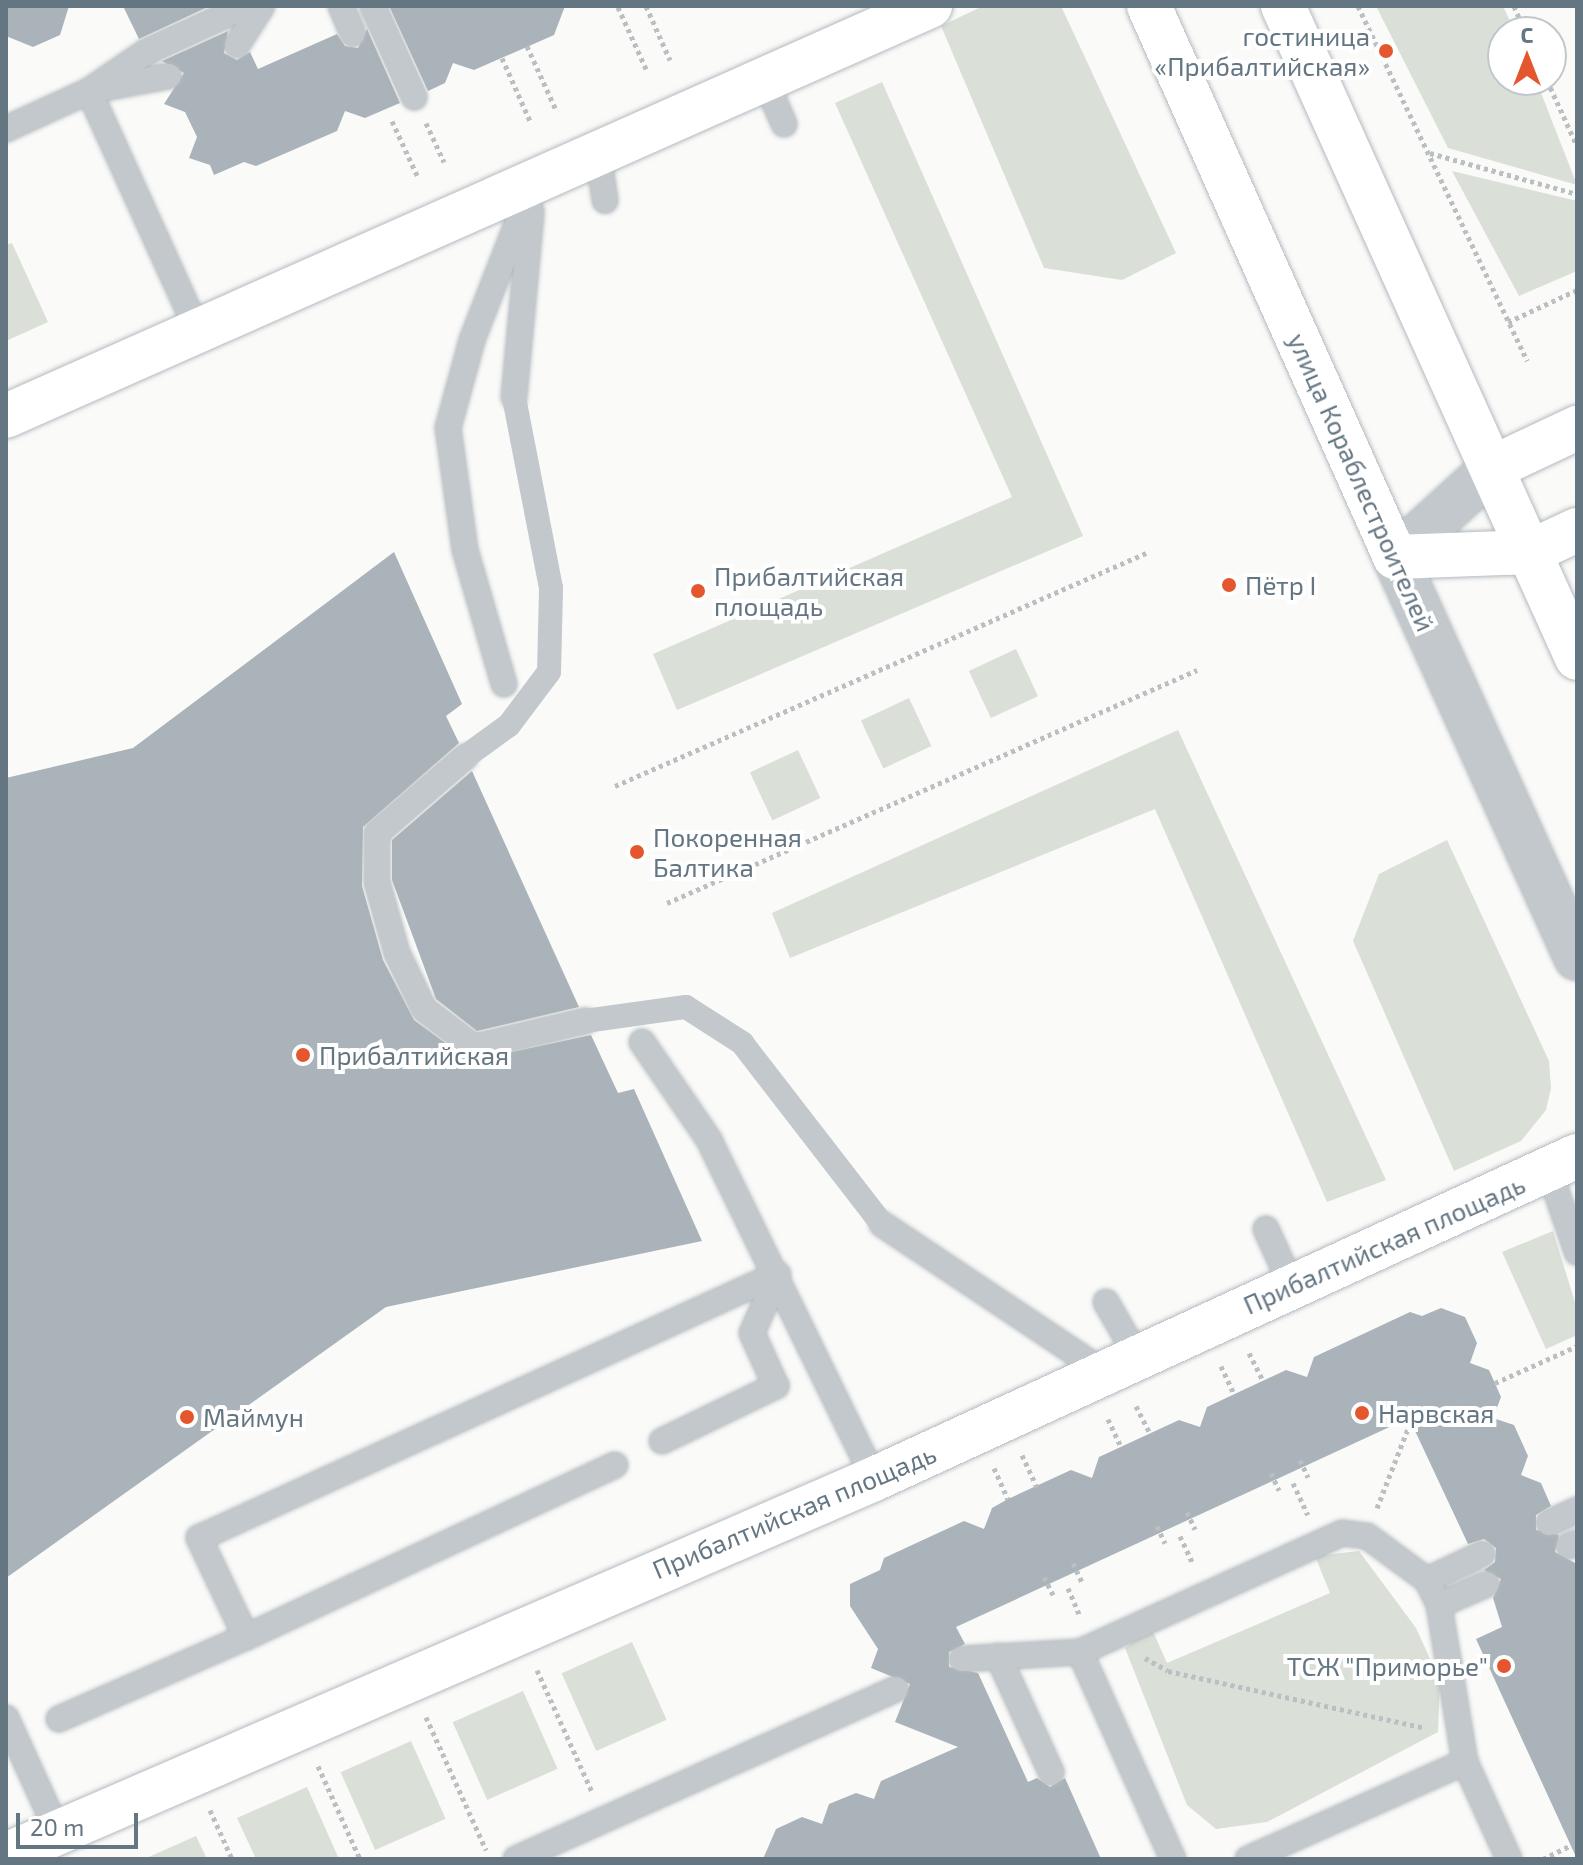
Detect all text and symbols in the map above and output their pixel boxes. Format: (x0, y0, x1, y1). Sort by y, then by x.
north arrow (1487, 16, 1567, 96)
place label: гостиница «Прибалтийская» (1155, 20, 1370, 82)
text: С (1521, 21, 1533, 47)
marker: гостиница «Прибалтийская» (1377, 42, 1395, 60)
street label: улица Кораблестроителей (1282, 328, 1442, 636)
place label: Прибалтийская площадь (714, 560, 904, 622)
place label: Пётр I (1245, 569, 1316, 601)
marker: Пётр I (1220, 576, 1238, 594)
marker: Прибалтийская площадь (689, 582, 707, 600)
place label: Покоренная Балтика (653, 821, 802, 882)
marker: Покоренная Балтика (628, 843, 646, 861)
place label: Прибалтийская (319, 1039, 509, 1071)
marker: Прибалтийская (294, 1046, 312, 1064)
street label: Прибалтийская площадь (1238, 1168, 1530, 1320)
place label: Нарвская (1378, 1397, 1494, 1429)
place label: Маймун (203, 1401, 304, 1433)
marker: Нарвская (1353, 1404, 1371, 1422)
marker: Маймун (178, 1408, 196, 1426)
street label: Прибалтийская площадь (648, 1437, 940, 1585)
place label: ТСЖ "Приморье" (1286, 1650, 1488, 1682)
marker: ТСЖ "Приморье" (1495, 1657, 1513, 1675)
scale bar (20, 1797, 142, 1847)
text: 20 m (30, 1812, 84, 1841)

